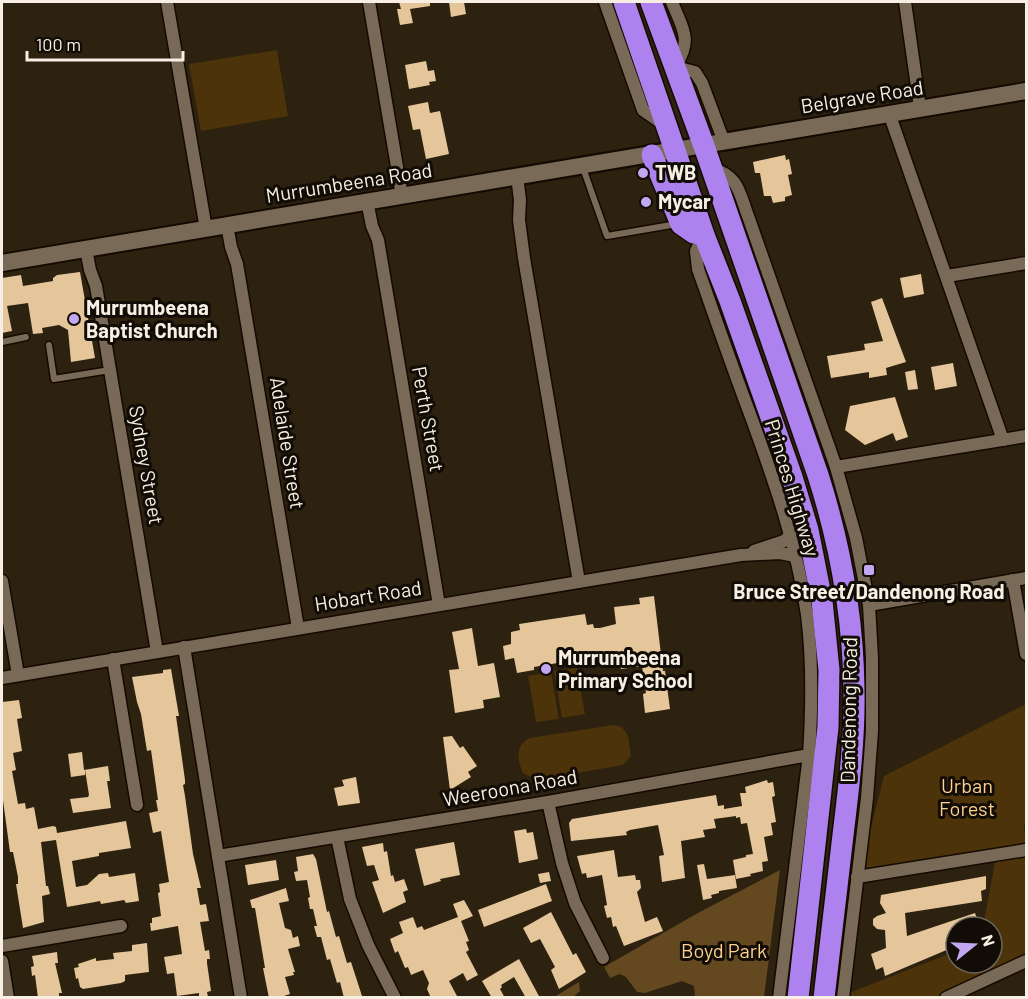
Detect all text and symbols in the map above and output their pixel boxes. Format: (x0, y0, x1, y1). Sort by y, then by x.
scale bar (27, 24, 183, 62)
text: 100 m (36, 33, 81, 55)
street label: Belgrave Road (799, 74, 925, 118)
street label: Murrumbeena Road (264, 157, 434, 207)
place label: TWB (655, 160, 697, 184)
marker: TWB (636, 166, 650, 180)
place label: Mycar (658, 189, 711, 213)
marker: Mycar (639, 195, 653, 209)
place label: Murrumbeena Baptist Church (86, 295, 218, 342)
marker: Murrumbeena Baptist Church (67, 312, 81, 326)
street label: Perth Street (408, 364, 450, 473)
street label: Adelaide Street (266, 375, 310, 511)
street label: Sydney Street (125, 403, 169, 526)
street label: Princes Highway (761, 416, 825, 559)
marker: Bruce Street/Dandenong Road (862, 563, 876, 577)
street label: Hobart Road (313, 575, 423, 615)
place label: Bruce Street/Dandenong Road (733, 579, 1005, 603)
street label: Dandenong Road (835, 637, 861, 783)
place label: Murrumbeena Primary School (558, 645, 693, 692)
marker: Murrumbeena Primary School (539, 662, 553, 676)
street label: Weeroona Road (441, 763, 579, 811)
park label: Urban Forest (939, 773, 995, 820)
north arrow (944, 915, 1004, 975)
text: N (978, 932, 999, 948)
park label: Boyd Park (681, 938, 767, 962)

